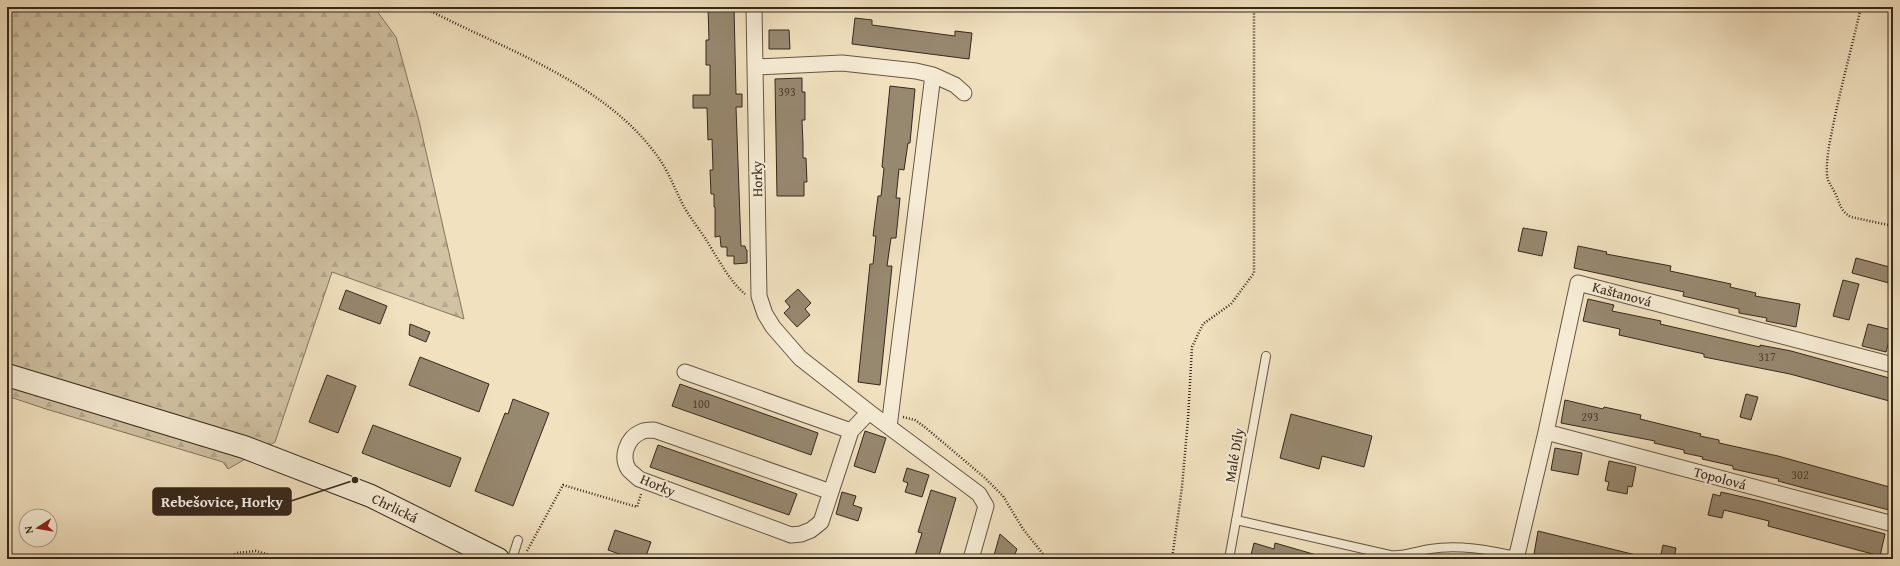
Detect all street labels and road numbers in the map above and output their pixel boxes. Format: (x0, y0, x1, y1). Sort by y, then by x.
street label: Horky (747, 161, 767, 197)
street label: Kaštanová (1590, 277, 1654, 312)
street label: Malé Díly (1219, 426, 1249, 484)
street label: Topolová (1692, 461, 1749, 495)
street label: Horky (637, 469, 679, 501)
street label: Chrlická (369, 488, 422, 528)

